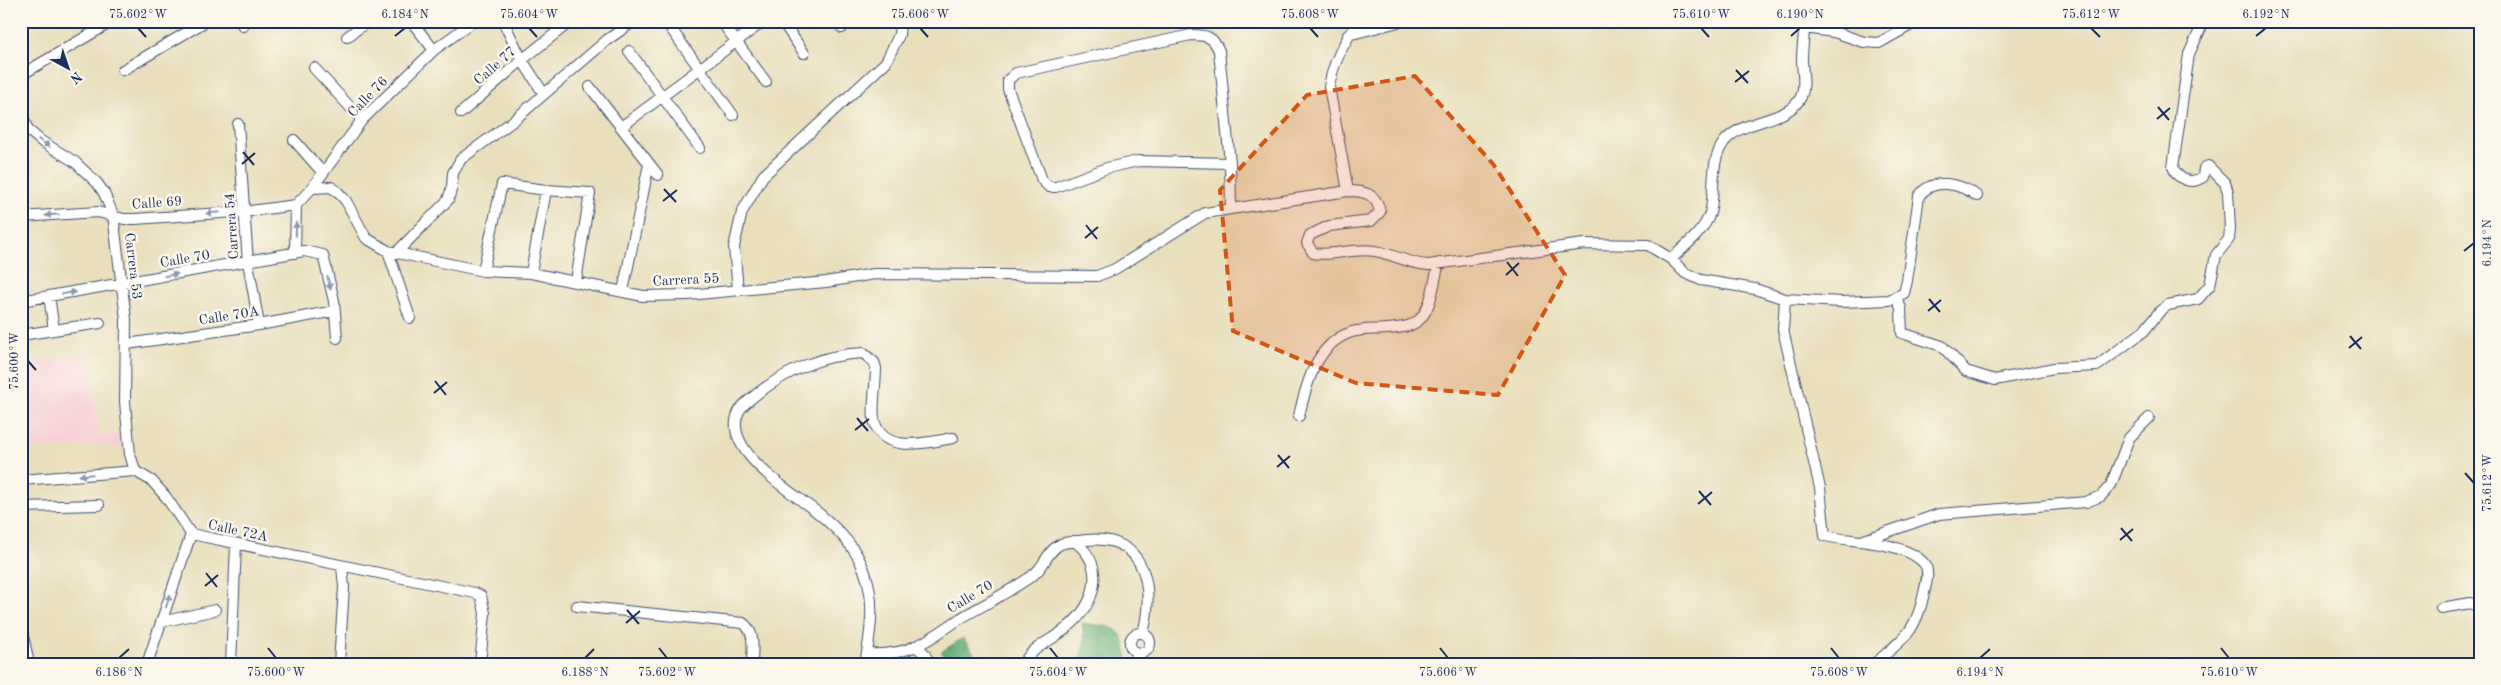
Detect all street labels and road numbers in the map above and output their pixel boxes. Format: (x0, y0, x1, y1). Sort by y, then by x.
street label: Calle 77 (471, 44, 519, 88)
street label: Calle 76 (345, 74, 391, 120)
street label: Carrera 54 (223, 192, 241, 260)
street label: Calle 69 (131, 194, 183, 212)
street label: Carrera 53 (122, 232, 144, 300)
street label: Calle 70 (159, 248, 211, 270)
street label: Carrera 55 (652, 271, 720, 289)
street label: Calle 70A (198, 304, 261, 328)
street label: Calle 72A (207, 518, 270, 544)
street label: Calle 70 (945, 578, 995, 616)

